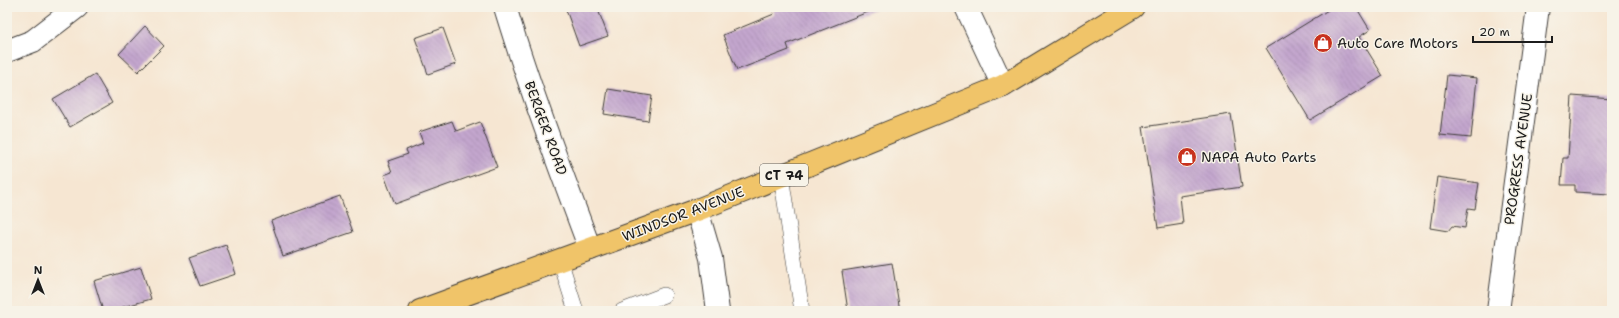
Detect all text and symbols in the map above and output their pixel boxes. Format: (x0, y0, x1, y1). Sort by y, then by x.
scale bar (1473, 18, 1552, 44)
text: 20 m (1479, 24, 1510, 40)
shop icon: Auto Care Motors (1312, 32, 1334, 54)
place label: Auto Care Motors (1337, 34, 1458, 52)
street label: BERGER ROAD (521, 78, 571, 178)
street label: PROGRESS AVENUE (1500, 92, 1536, 226)
shop icon: NAPA Auto Parts (1176, 146, 1198, 168)
place label: NAPA Auto Parts (1201, 148, 1316, 166)
road number: CT 74 (760, 164, 808, 186)
street label: WINDSOR AVENUE (619, 182, 747, 246)
north arrow (18, 260, 58, 300)
text: N (34, 263, 43, 278)

